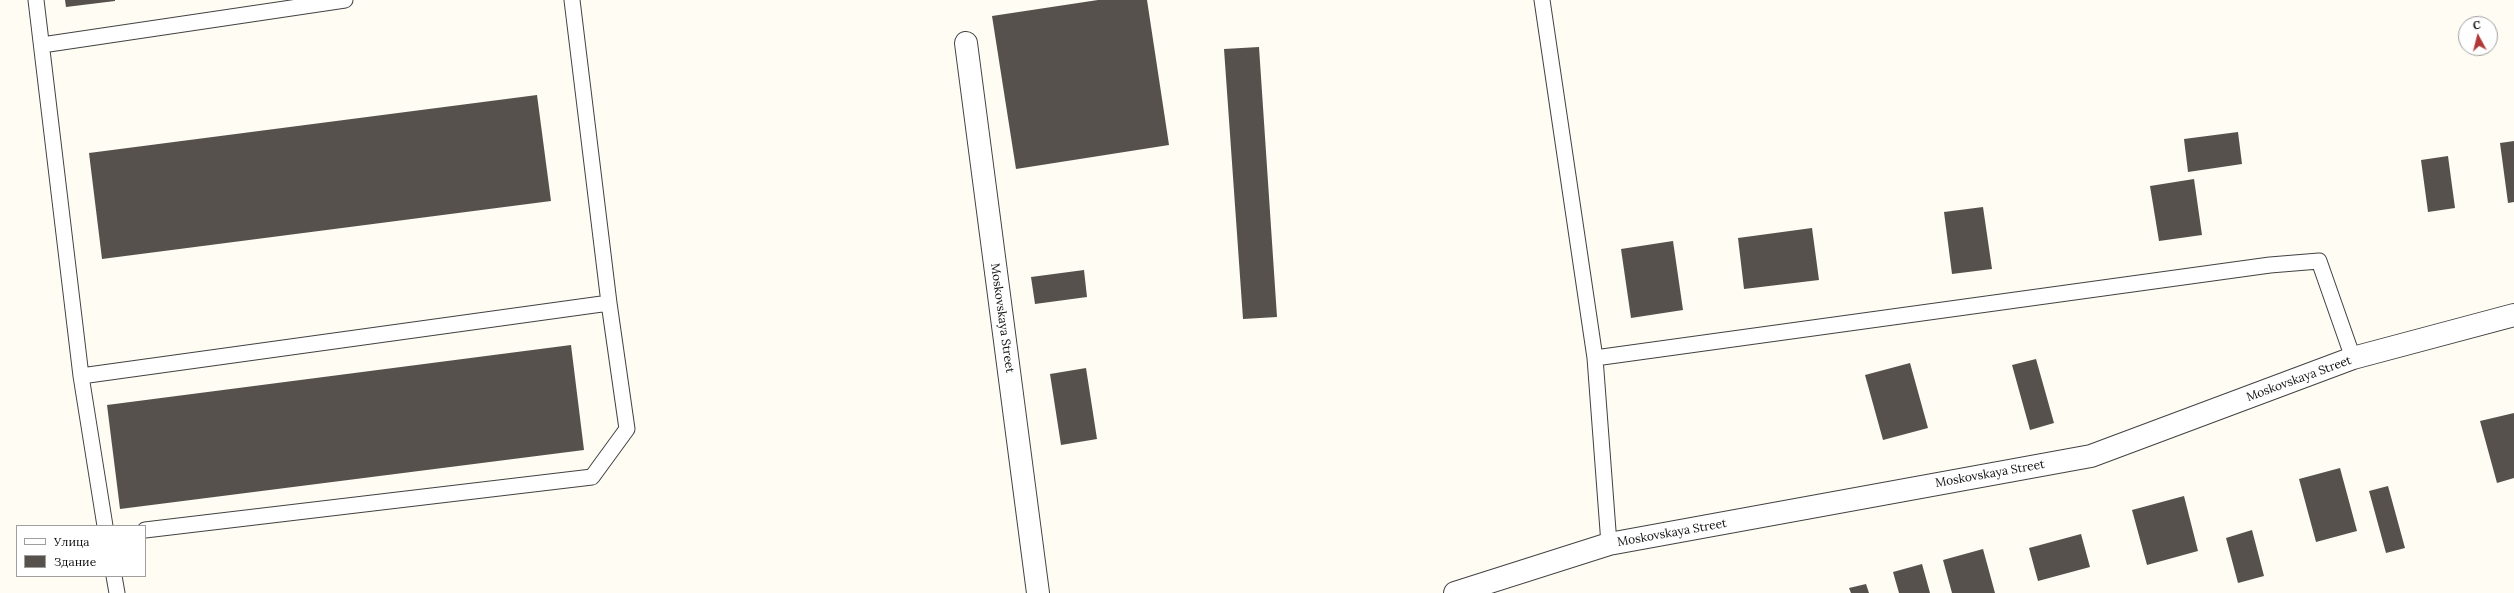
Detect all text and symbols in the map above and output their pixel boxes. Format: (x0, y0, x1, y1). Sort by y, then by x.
north arrow (2458, 16, 2498, 56)
text: С (2472, 18, 2481, 32)
street label: Moskovskaya Street (987, 262, 1017, 374)
street label: Moskovskaya Street (2245, 353, 2353, 405)
street label: Moskovskaya Street (1934, 457, 2046, 491)
street label: Moskovskaya Street (1616, 516, 1728, 550)
legend (16, 525, 146, 577)
text: Улица (54, 534, 90, 549)
text: Здание (54, 554, 96, 569)

